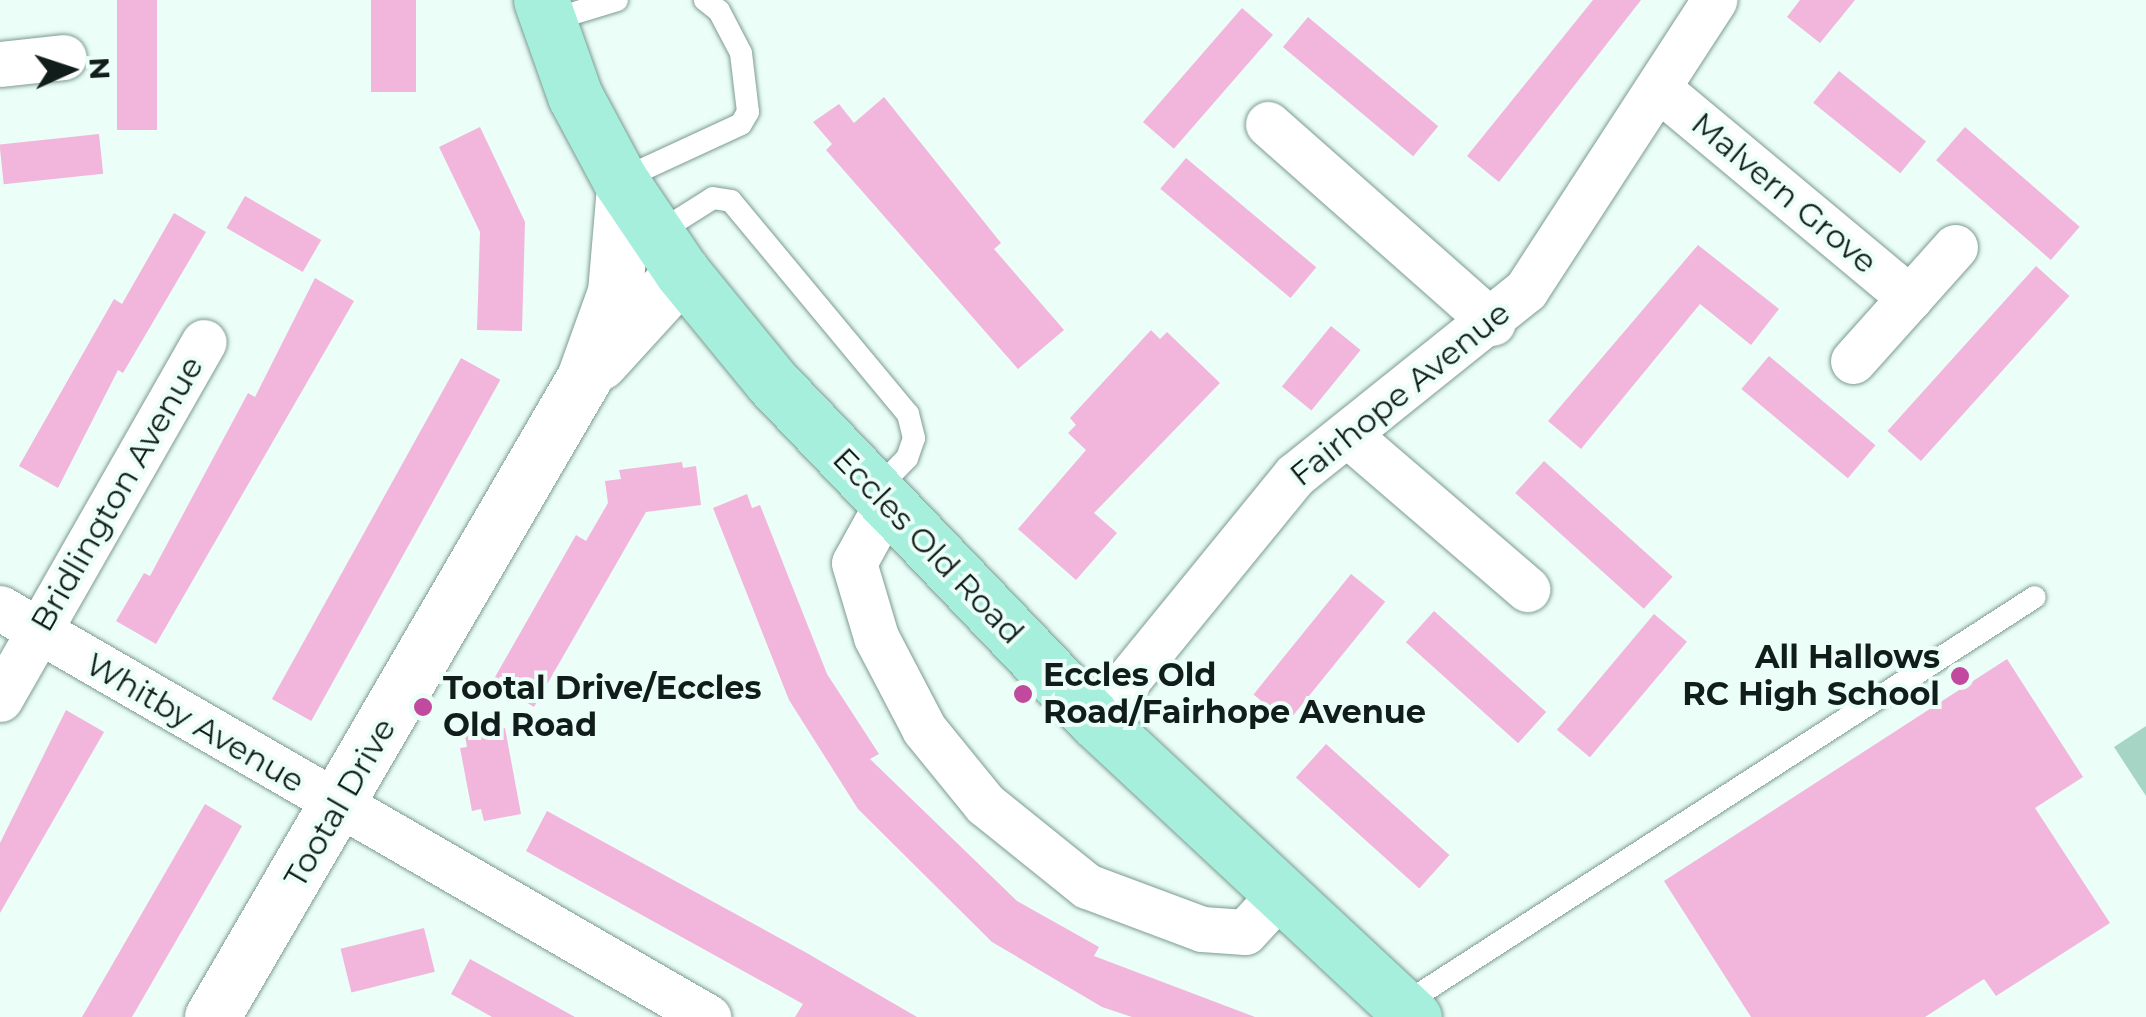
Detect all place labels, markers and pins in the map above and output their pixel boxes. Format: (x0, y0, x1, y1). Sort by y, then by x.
place label: All Hallows RC High School (1682, 639, 1940, 714)
place label: Eccles Old Road/Fairhope Avenue (1043, 657, 1426, 732)
marker: All Hallows RC High School (1949, 665, 1971, 687)
place label: Tootal Drive/Eccles Old Road (443, 670, 762, 745)
marker: Eccles Old Road/Fairhope Avenue (1012, 683, 1034, 705)
marker: Tootal Drive/Eccles Old Road (412, 696, 434, 718)

